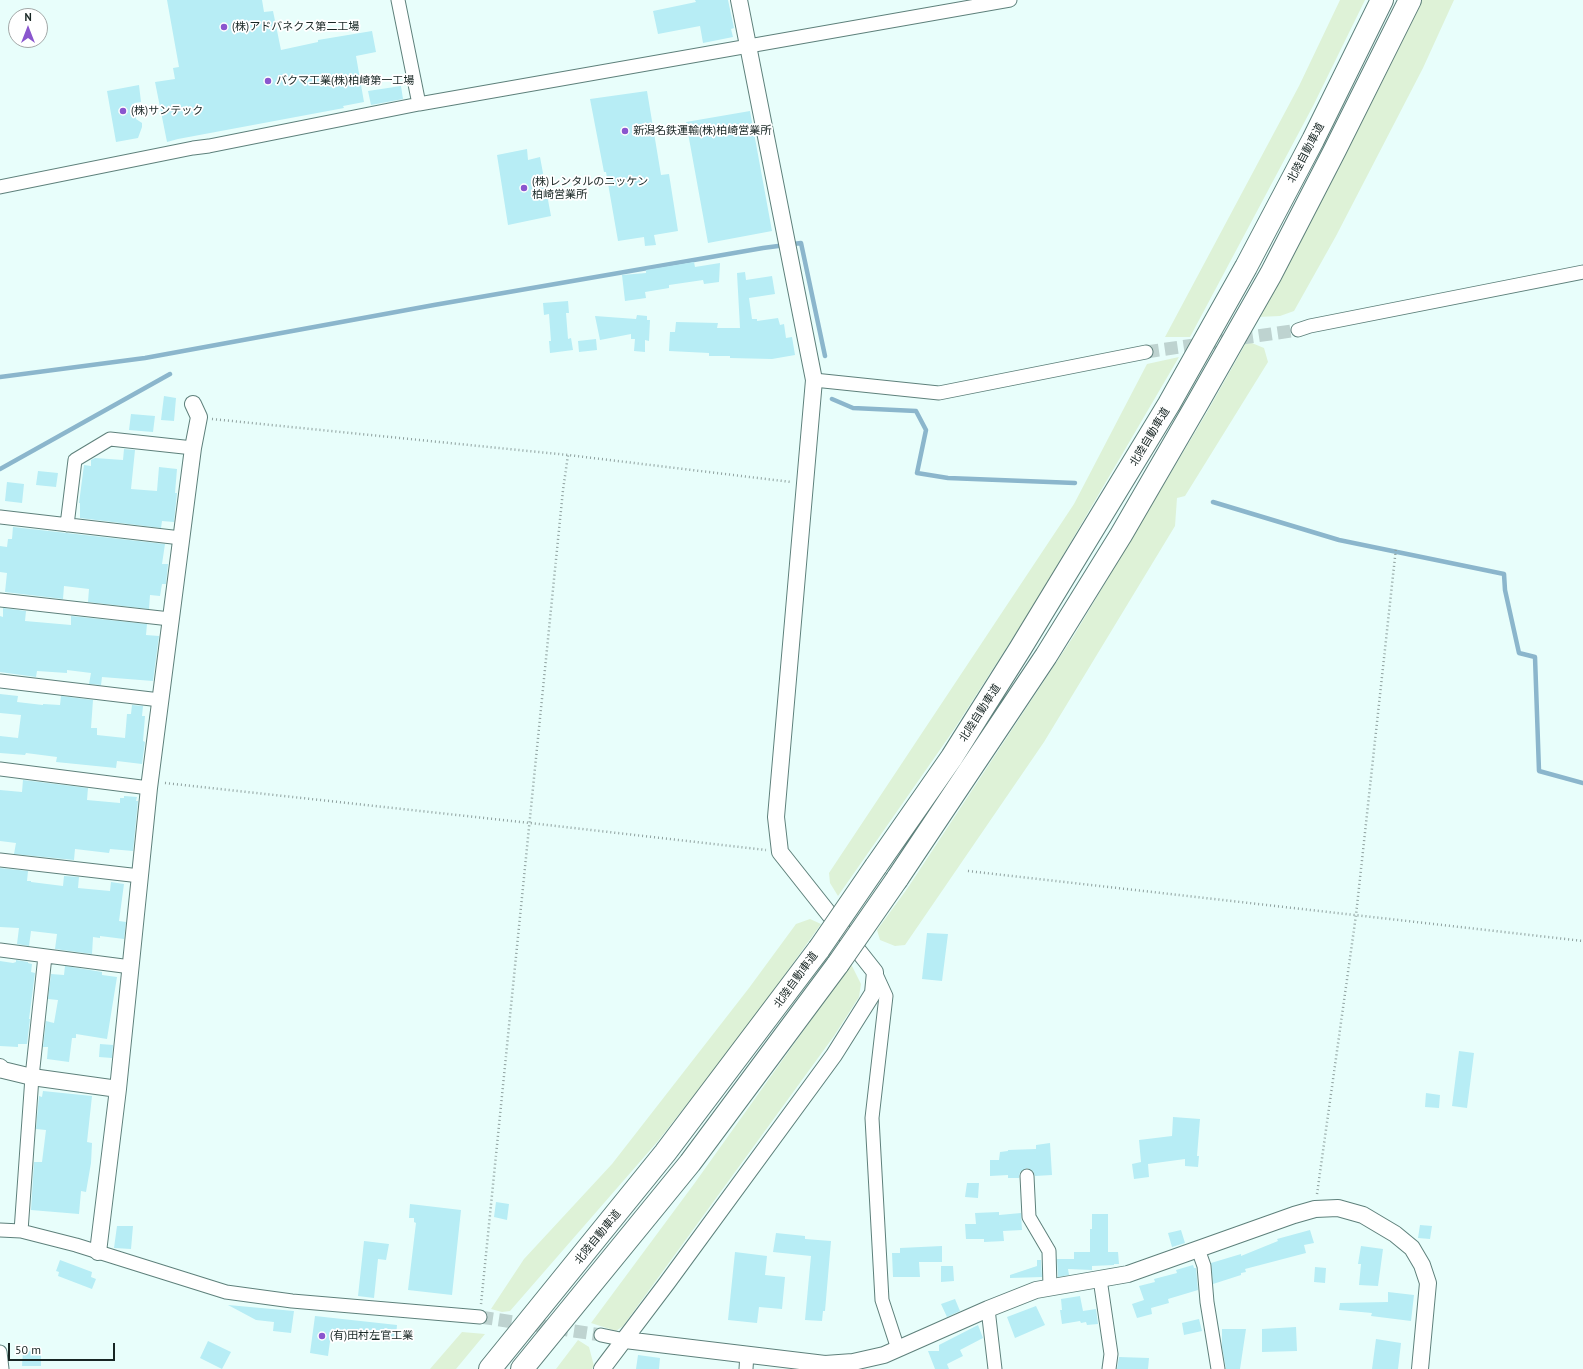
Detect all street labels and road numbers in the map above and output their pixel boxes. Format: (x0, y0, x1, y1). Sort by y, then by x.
street label: 北陸自動車道 (1285, 121, 1327, 185)
street label: 北陸自動車道 (1127, 405, 1173, 469)
street label: 北陸自動車道 (956, 682, 1004, 744)
street label: 北陸自動車道 (771, 949, 821, 1011)
street label: 北陸自動車道 (572, 1207, 624, 1267)

